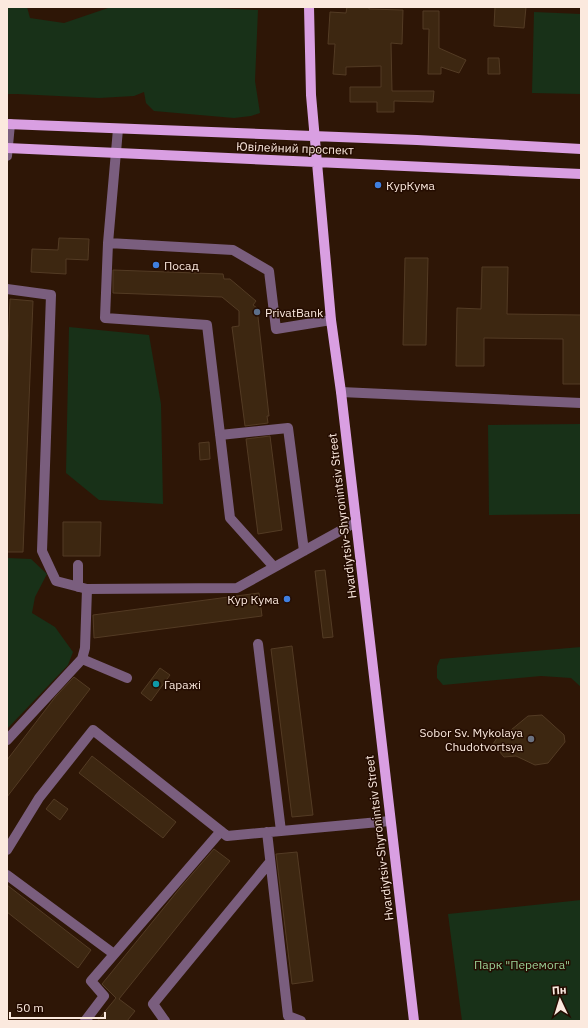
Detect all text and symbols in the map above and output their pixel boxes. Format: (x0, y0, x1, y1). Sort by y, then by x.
street label: Ювілейний проспект (236, 138, 355, 158)
place label: КурКума (386, 178, 436, 193)
marker: КурКума (373, 180, 383, 190)
place label: Посад (164, 258, 199, 273)
marker: Посад (151, 260, 161, 270)
place label: PrivatBank (265, 305, 324, 320)
marker: PrivatBank (252, 307, 262, 317)
street label: Hvardiytsiv-Shyronintsiv Street (324, 432, 360, 600)
place label: Кур Кума (227, 592, 280, 607)
marker: Кур Кума (282, 594, 292, 604)
place label: Гаражі (164, 677, 201, 692)
marker: Гаражі (151, 679, 161, 689)
place label: Sobor Sv. Mykolaya Chudotvortsya (420, 725, 524, 754)
marker: Sobor Sv. Mykolaya Chudotvortsya (526, 734, 536, 744)
street label: Hvardiytsiv-Shyronintsiv Street (361, 754, 397, 922)
park label: Парк "Перемога" (474, 957, 570, 972)
north arrow (540, 980, 580, 1020)
text: Пн (552, 983, 567, 998)
scale bar (10, 994, 105, 1020)
text: 50 m (16, 1000, 44, 1015)

